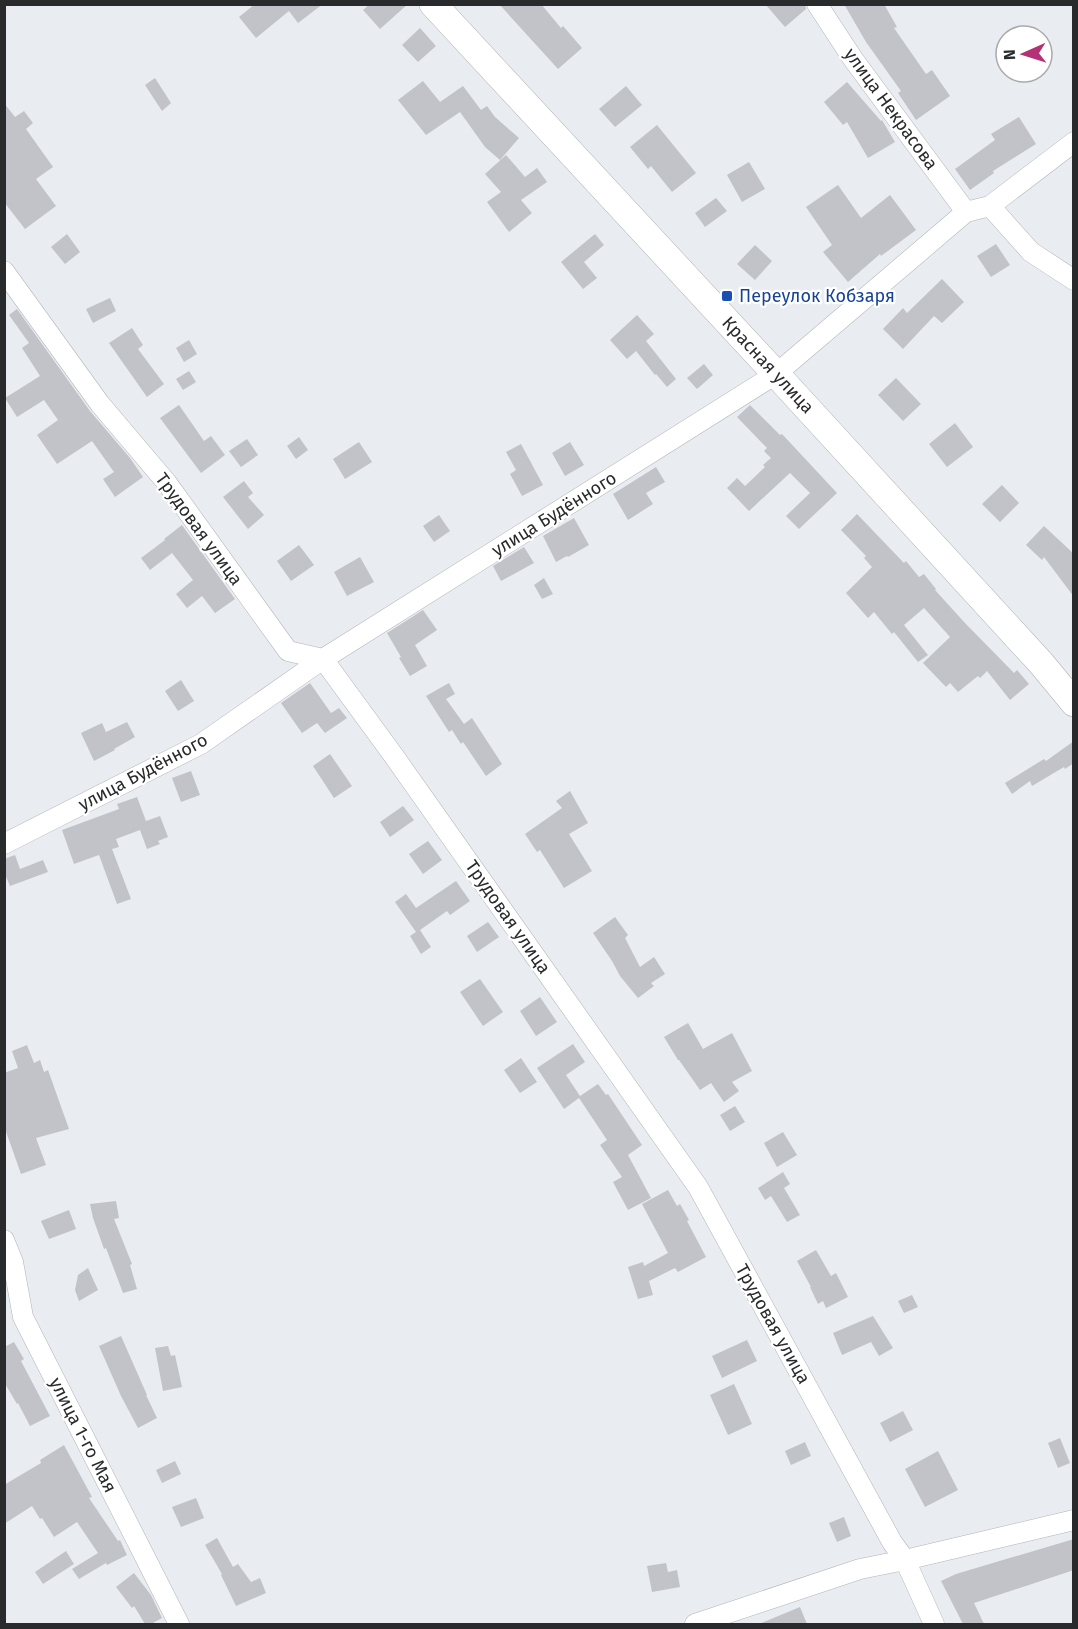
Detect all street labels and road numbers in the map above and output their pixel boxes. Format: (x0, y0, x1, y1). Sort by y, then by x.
street label: улица Некрасова (839, 44, 943, 174)
street label: Красная улица (717, 312, 819, 418)
street label: улица Будённого (487, 467, 621, 561)
street label: Трудовая улица (151, 468, 247, 590)
street label: улица Будённого (75, 729, 211, 815)
street label: Трудовая улица (461, 856, 555, 978)
street label: Трудовая улица (731, 1260, 815, 1388)
street label: улица 1-го Мая (45, 1374, 121, 1496)

